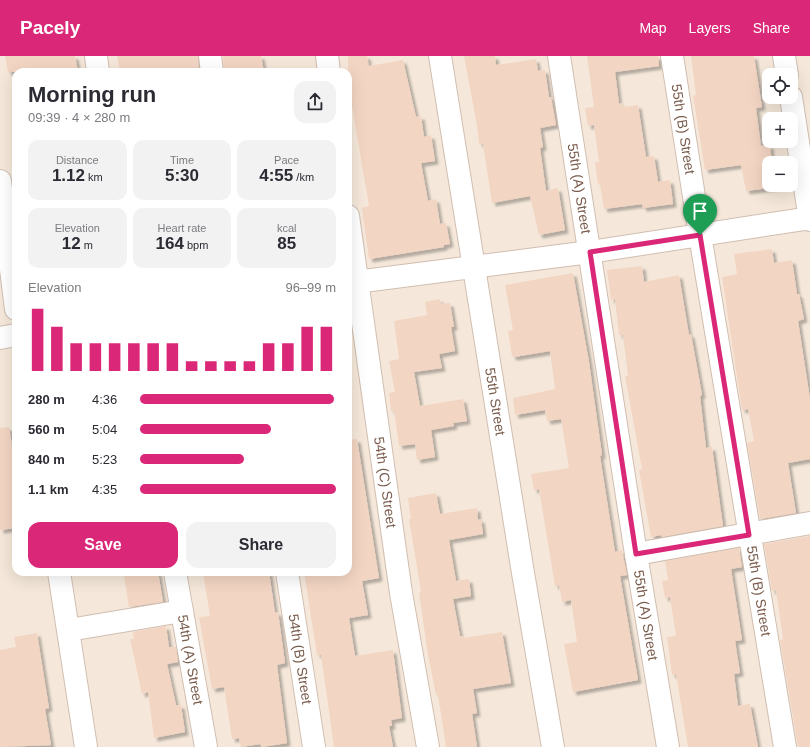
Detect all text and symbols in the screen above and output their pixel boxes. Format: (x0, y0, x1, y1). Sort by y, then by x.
text: Pacely (20, 17, 80, 38)
text: Map (639, 20, 667, 36)
text: Layers (689, 20, 731, 36)
text: Share (753, 20, 790, 36)
map controls (762, 68, 798, 192)
button: locate (762, 68, 798, 104)
button: share (294, 81, 336, 123)
text: Morning run (28, 82, 156, 107)
street label: 55th (B) Street (668, 83, 698, 175)
text: 09:39 · 4 × 280 m (28, 110, 130, 125)
button: + (762, 112, 798, 148)
street label: 55th (A) Street (565, 142, 594, 235)
text: Distance (56, 154, 99, 166)
text: Time (170, 154, 194, 166)
text: Pace (274, 154, 299, 166)
button: − (762, 156, 798, 192)
text: 1.12 (52, 166, 85, 185)
text: 5:30 (165, 166, 199, 185)
text: 4:55 (259, 166, 293, 185)
text: km (85, 171, 103, 183)
text: /km (293, 171, 314, 183)
pin (683, 194, 717, 235)
icon: arrive (689, 200, 711, 222)
text: Elevation (55, 222, 100, 234)
text: Heart rate (158, 222, 206, 234)
text: kcal (277, 222, 296, 234)
text: 12 (62, 234, 81, 253)
text: 164 (156, 234, 184, 253)
text: 85 (277, 234, 296, 253)
text: m (81, 239, 93, 251)
text: bpm (184, 239, 208, 251)
text: Elevation (28, 280, 81, 295)
text: 96–99 m (285, 280, 336, 295)
street label: 55th Street (482, 366, 509, 437)
text: 280 m (28, 392, 65, 407)
text: 4:36 (92, 392, 117, 407)
text: 560 m (28, 422, 65, 437)
text: 5:04 (92, 422, 117, 437)
street label: 54th (C) Street (371, 436, 400, 529)
text: 840 m (28, 452, 65, 467)
text: 5:23 (92, 452, 117, 467)
text: 1.1 km (28, 482, 68, 497)
text: 4:35 (92, 482, 117, 497)
button: Save (28, 522, 178, 568)
button: Share (186, 522, 336, 568)
street label: 55th (B) Street (744, 545, 774, 637)
street label: 55th (A) Street (631, 569, 662, 662)
street label: 54th (A) Street (175, 613, 206, 706)
street label: 54th (B) Street (286, 613, 315, 705)

